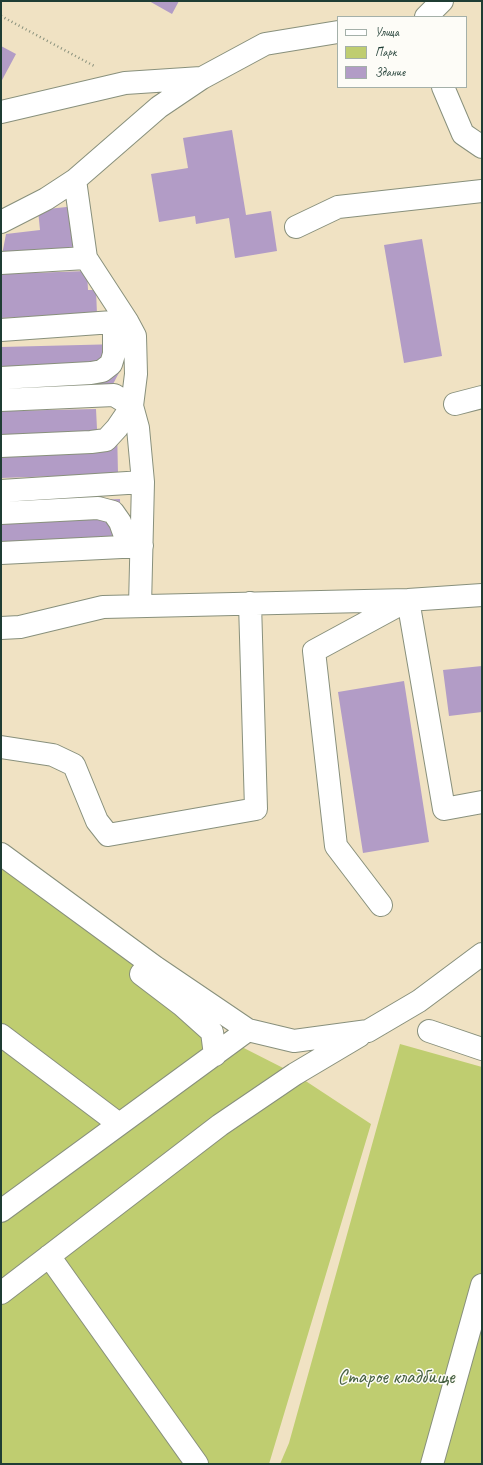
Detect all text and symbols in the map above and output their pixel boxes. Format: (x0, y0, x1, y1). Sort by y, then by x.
legend (337, 16, 467, 88)
text: Улица (375, 24, 399, 40)
text: Парк (375, 44, 396, 60)
text: Здание (375, 64, 405, 80)
park label: Старое кладбище (337, 1366, 455, 1390)

